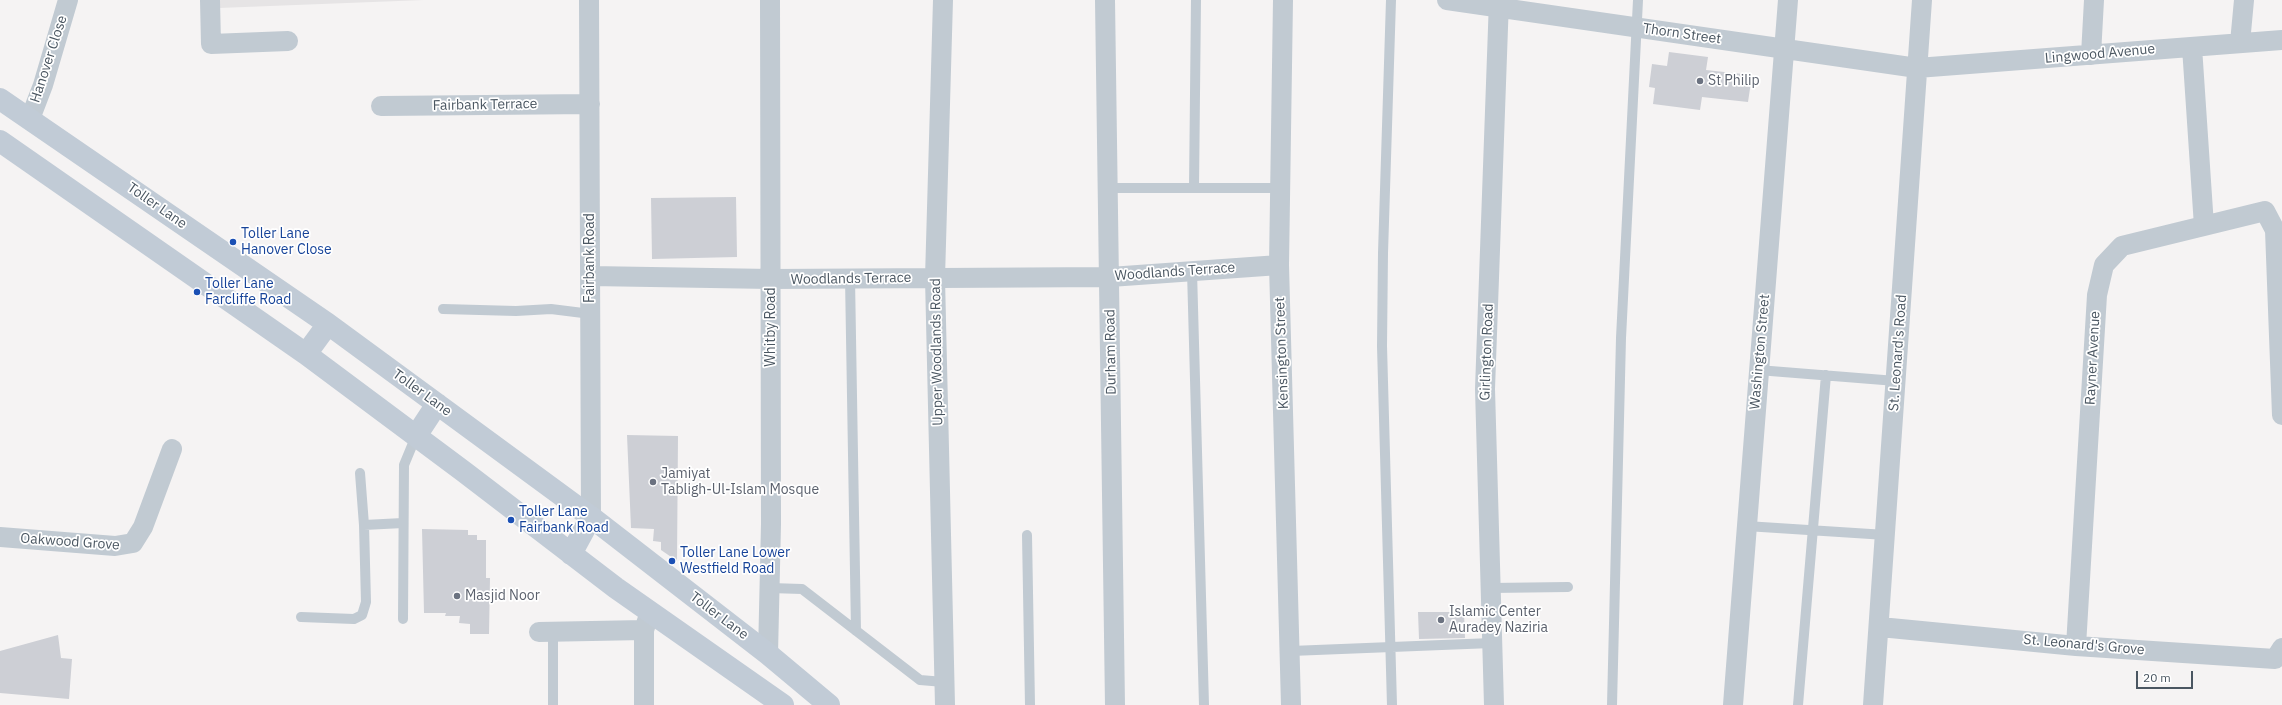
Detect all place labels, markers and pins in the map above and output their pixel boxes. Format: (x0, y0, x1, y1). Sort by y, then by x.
place label: St Philip (1708, 73, 1760, 89)
marker: St Philip (1695, 76, 1705, 86)
place label: Toller Lane Hanover Close (241, 226, 332, 258)
marker: Toller Lane Hanover Close (228, 237, 238, 247)
place label: Toller Lane Farcliffe Road (205, 276, 291, 308)
marker: Toller Lane Farcliffe Road (192, 287, 202, 297)
place label: Jamiyat Tabligh-Ul-Islam Mosque (661, 466, 819, 498)
marker: Jamiyat Tabligh-Ul-Islam Mosque (648, 477, 658, 487)
place label: Toller Lane Fairbank Road (519, 504, 609, 536)
marker: Toller Lane Fairbank Road (506, 515, 516, 525)
place label: Toller Lane Lower Westfield Road (680, 545, 790, 578)
marker: Toller Lane Lower Westfield Road (667, 556, 677, 566)
place label: Masjid Noor (465, 588, 540, 604)
marker: Masjid Noor (452, 591, 462, 601)
place label: Islamic Center Auradey Naziria (1449, 604, 1548, 636)
marker: Islamic Center Auradey Naziria (1436, 615, 1446, 625)

